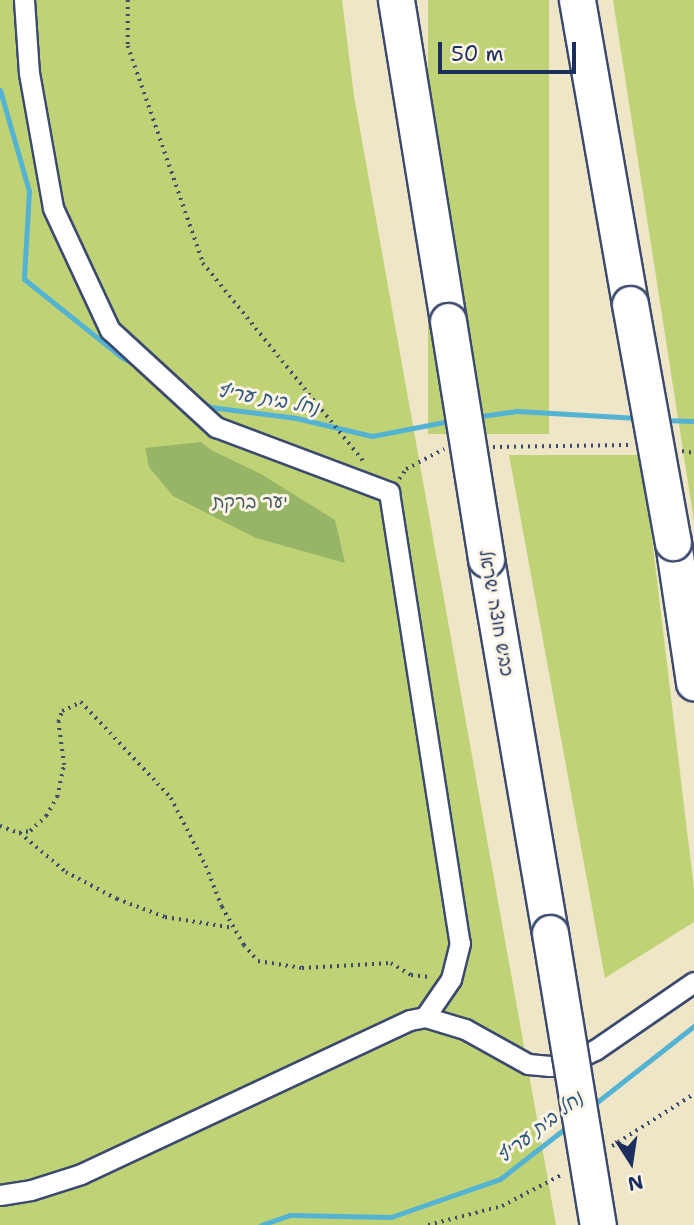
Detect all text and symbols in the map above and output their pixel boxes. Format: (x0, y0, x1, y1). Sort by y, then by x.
scale bar (442, 28, 580, 72)
text: 50 m (451, 40, 504, 68)
water label: נחל בית עריף (215, 379, 321, 419)
park label: יער ברקת (212, 491, 288, 513)
street label: כביש חוצה ישראל (474, 548, 518, 678)
water label: נחל בית עריף (493, 1086, 587, 1168)
north arrow (596, 1127, 666, 1197)
text: N (626, 1169, 645, 1197)

